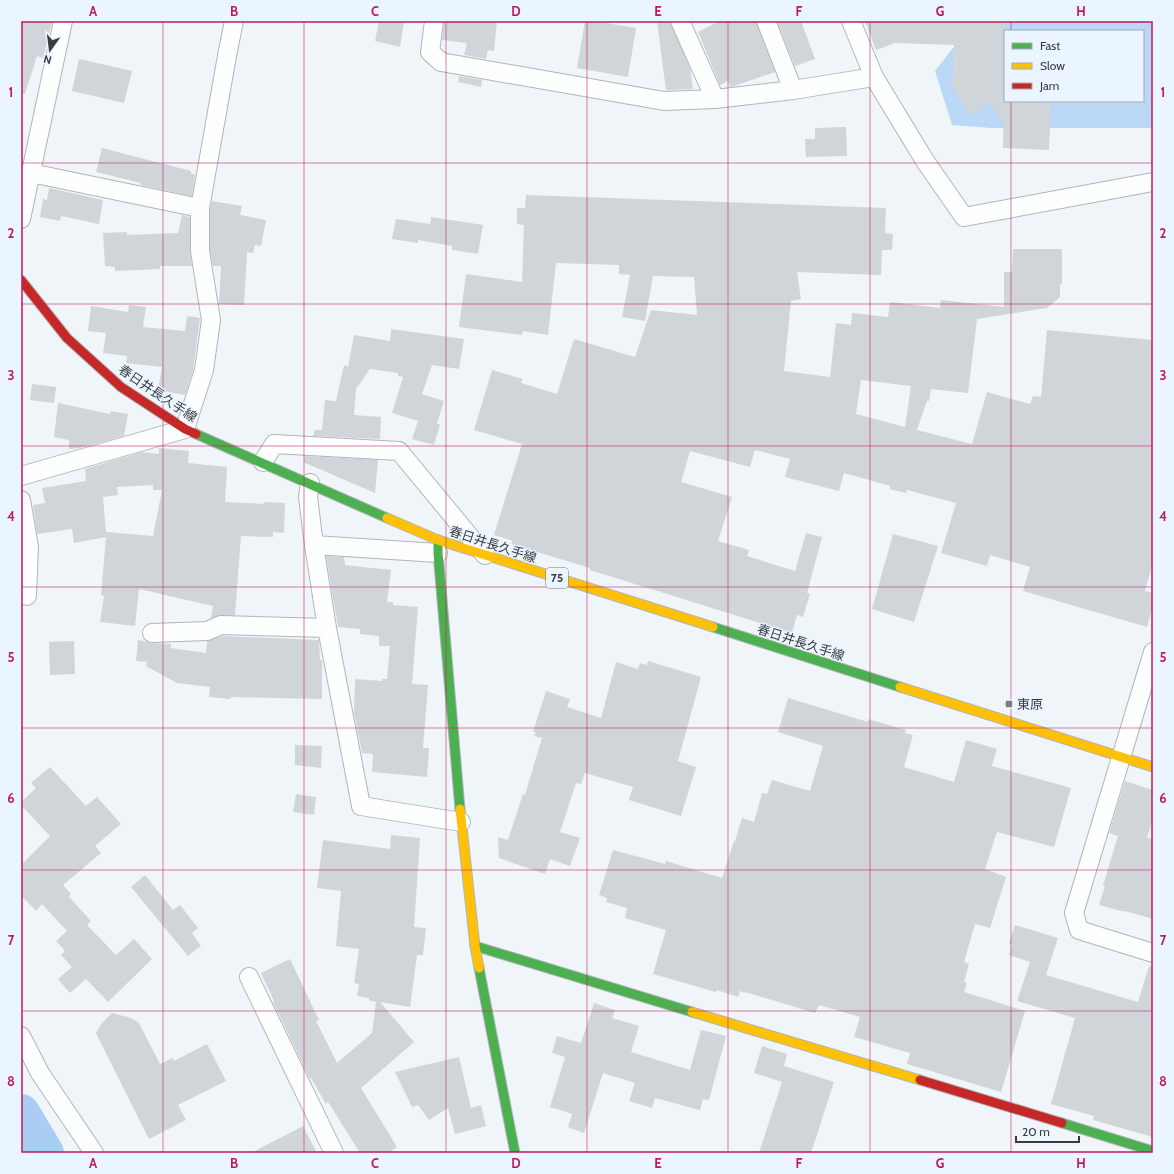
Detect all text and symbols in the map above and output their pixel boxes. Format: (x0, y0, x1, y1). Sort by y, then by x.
text: A (89, 3, 98, 19)
text: B (230, 3, 238, 19)
text: C (371, 3, 379, 19)
text: D (511, 3, 521, 19)
text: E (654, 3, 662, 19)
text: F (796, 3, 803, 19)
text: G (936, 3, 945, 19)
text: H (1076, 3, 1086, 19)
north arrow (30, 30, 70, 70)
legend (1004, 30, 1144, 102)
text: Fast (1040, 38, 1060, 53)
text: N (42, 52, 53, 67)
text: Slow (1040, 58, 1065, 73)
text: Jam (1039, 78, 1059, 93)
text: 1 (9, 84, 13, 100)
text: 1 (1161, 84, 1165, 100)
text: 2 (8, 225, 15, 241)
text: 2 (1160, 225, 1167, 241)
street label: 春日井長久手線 (116, 361, 200, 425)
text: 3 (7, 367, 15, 383)
text: 3 (1159, 367, 1167, 383)
text: 4 (7, 508, 15, 524)
text: 4 (1159, 508, 1167, 524)
street label: 春日井長久手線 (447, 522, 539, 566)
road number: 75 (546, 568, 568, 588)
street label: 春日井長久手線 (755, 620, 847, 664)
text: 5 (8, 649, 15, 665)
text: 5 (1160, 649, 1167, 665)
place label: 東原 (1017, 696, 1043, 712)
marker: 東原 (1004, 699, 1014, 709)
text: 6 (7, 790, 15, 806)
text: 6 (1159, 790, 1167, 806)
text: 7 (8, 932, 15, 948)
text: 7 (1160, 932, 1167, 948)
text: 8 (7, 1073, 15, 1089)
text: 8 (1159, 1073, 1167, 1089)
scale bar (1016, 1118, 1079, 1144)
text: 20 m (1022, 1124, 1050, 1139)
text: A (89, 1155, 98, 1171)
text: B (230, 1155, 238, 1171)
text: C (371, 1155, 379, 1171)
text: D (511, 1155, 521, 1171)
text: E (654, 1155, 662, 1171)
text: F (796, 1155, 803, 1171)
text: G (936, 1155, 945, 1171)
text: H (1076, 1155, 1086, 1171)

